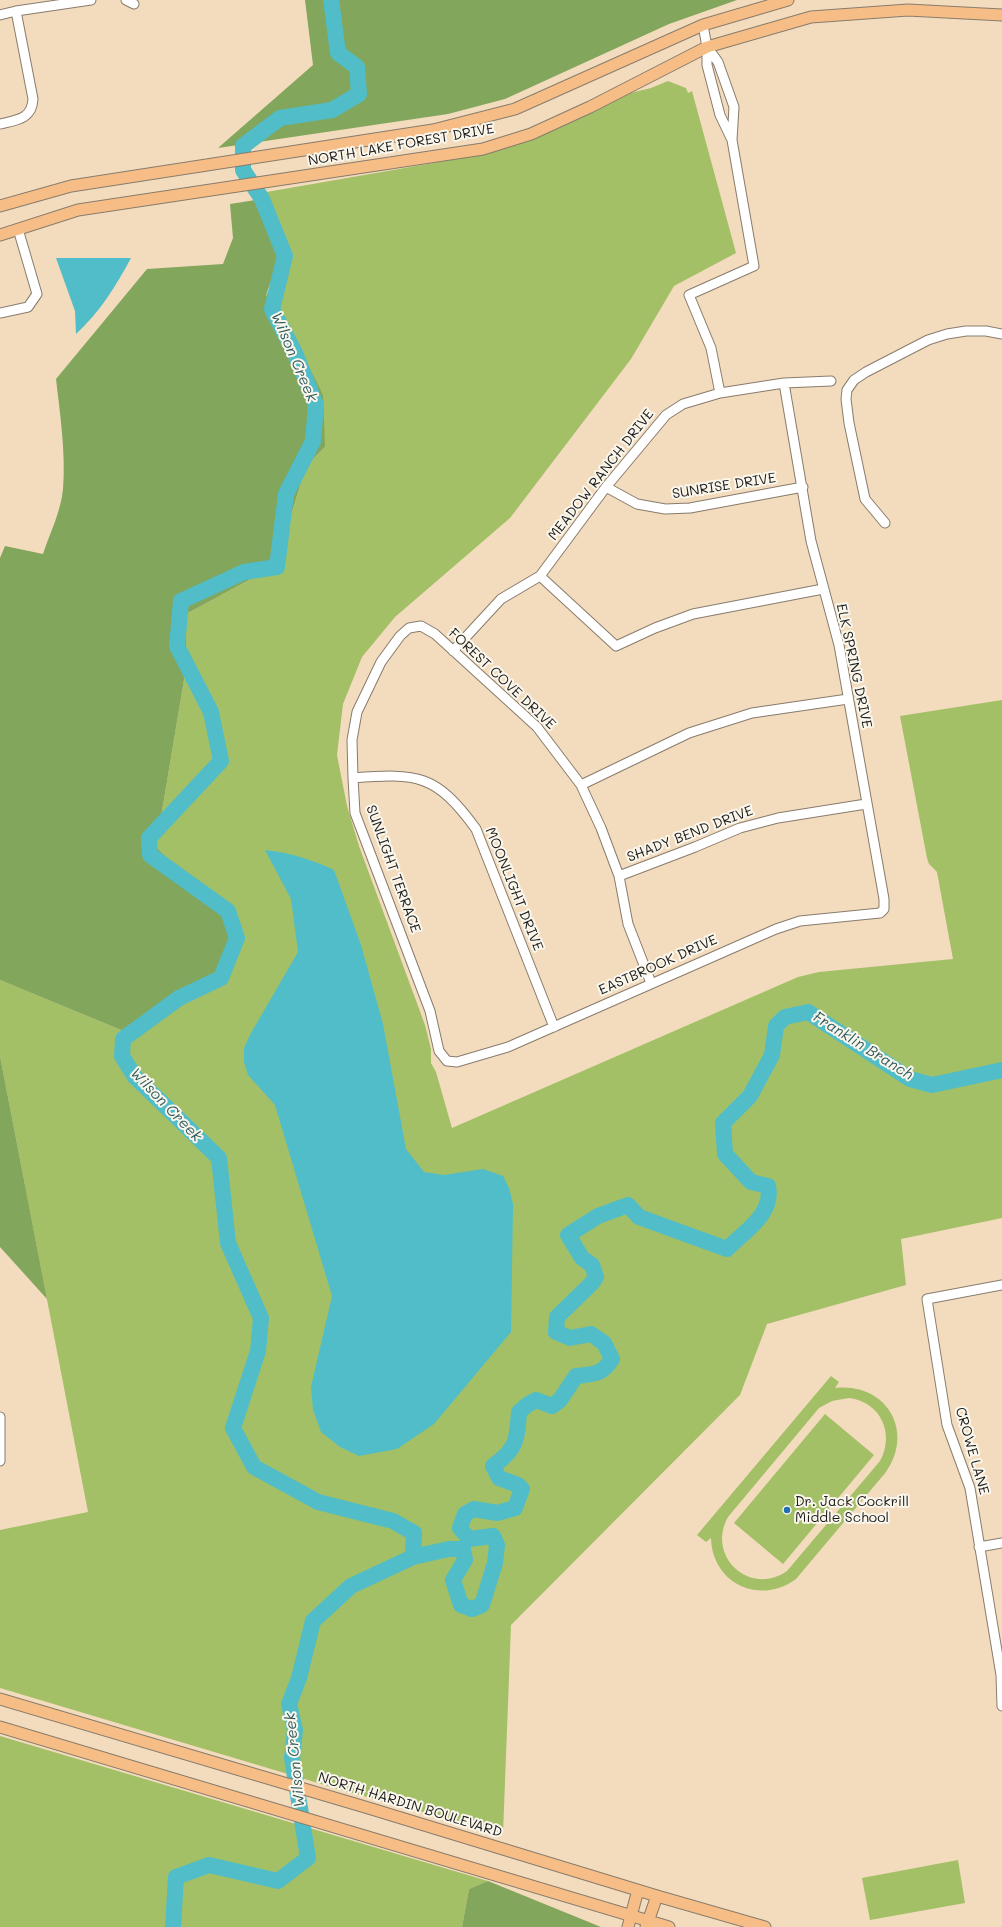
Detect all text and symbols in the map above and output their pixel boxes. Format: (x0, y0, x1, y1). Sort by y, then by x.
street label: NORTH LAKE FOREST DRIVE (307, 120, 495, 170)
water label: Wilson Creek (267, 309, 321, 405)
street label: MEADOW RANCH DRIVE (545, 406, 657, 544)
street label: SUNRISE DRIVE (671, 470, 777, 502)
street label: ELK SPRING DRIVE (833, 602, 875, 730)
street label: FOREST COVE DRIVE (445, 625, 559, 733)
street label: SHADY BEND DRIVE (625, 802, 755, 866)
street label: SUNLIGHT TERRACE (362, 803, 424, 935)
street label: MOONLIGHT DRIVE (482, 825, 546, 953)
street label: EASTBROOK DRIVE (596, 931, 720, 999)
water label: Franklin Branch (810, 1008, 916, 1084)
water label: Wilson Creek (126, 1064, 206, 1146)
street label: CROWE LANE (951, 1405, 993, 1497)
place label: Dr. Jack Cockrill Middle School (795, 1494, 909, 1526)
marker: Dr. Jack Cockrill Middle School (782, 1505, 792, 1515)
water label: Wilson Creek (281, 1712, 309, 1808)
street label: NORTH HARDIN BOULEVARD (316, 1769, 504, 1841)

